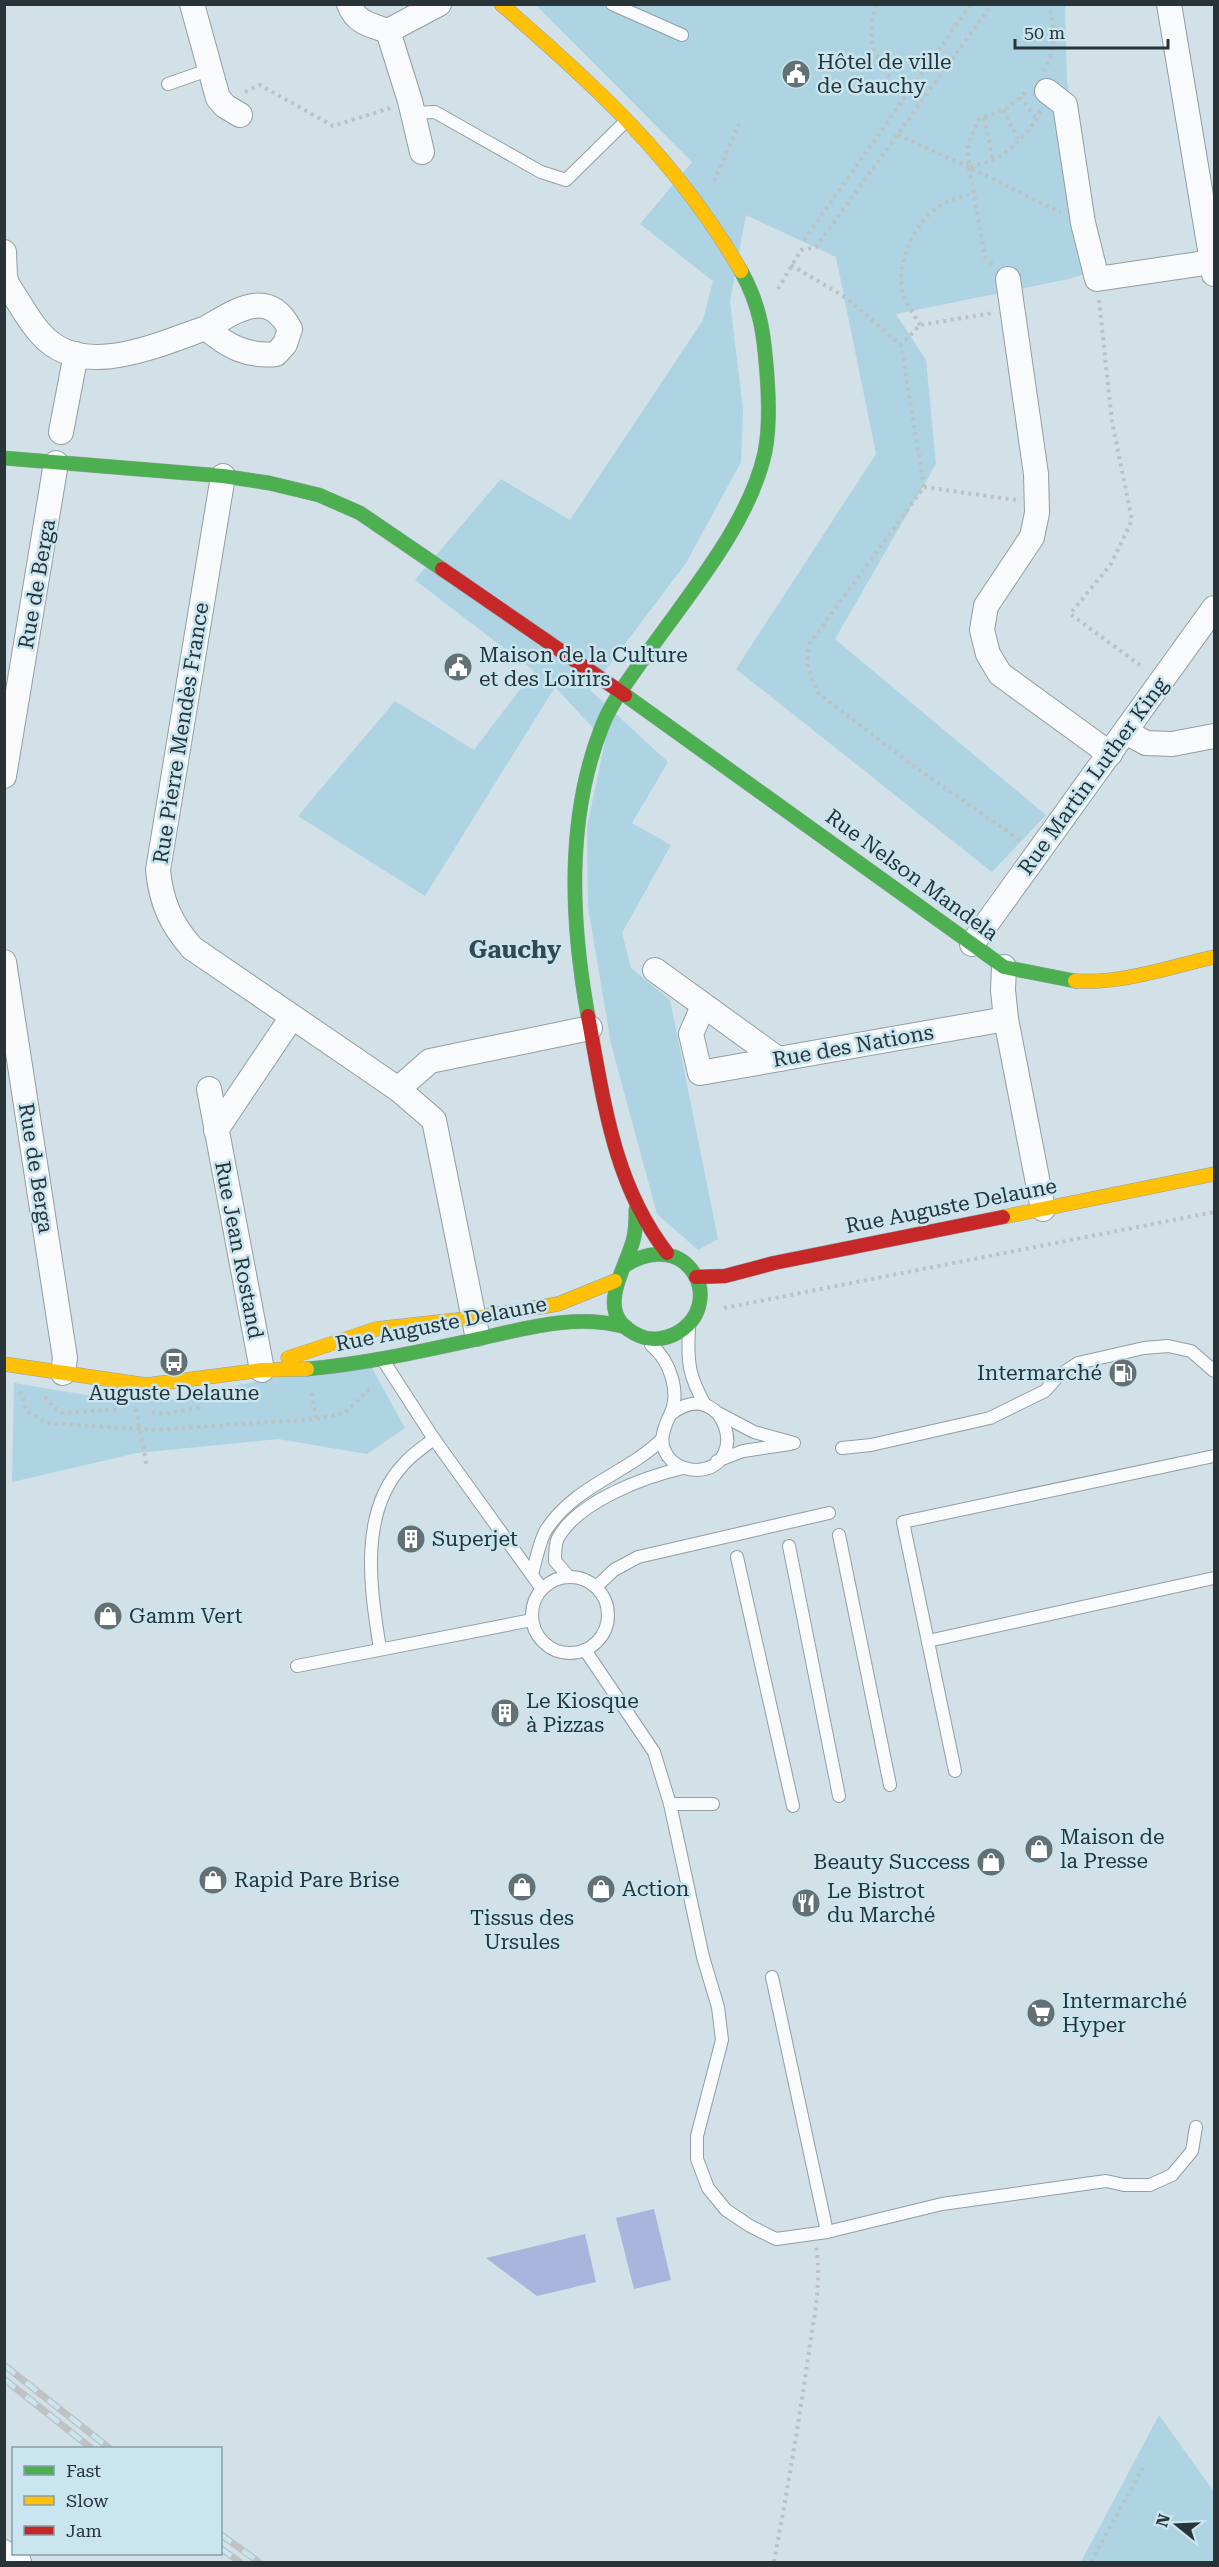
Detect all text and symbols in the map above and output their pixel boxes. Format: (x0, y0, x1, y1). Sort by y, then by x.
scale bar (1015, 12, 1168, 50)
text: 50 m (1024, 22, 1065, 43)
place label: Hôtel de ville de Gauchy (817, 50, 952, 98)
public building icon: Hôtel de ville de Gauchy (780, 58, 812, 90)
street label: Rue de Berga (14, 517, 60, 651)
street label: Rue Pierre Mendès France (148, 601, 214, 865)
place label: Maison de la Culture et des Loirirs (479, 643, 688, 691)
public building icon: Maison de la Culture et des Loirirs (442, 651, 474, 683)
street label: Rue Martin Luther King (1013, 673, 1173, 879)
street label: Rue Nelson Mandela (821, 804, 1003, 946)
district label: Gauchy (469, 936, 562, 964)
street label: Rue des Nations (771, 1020, 935, 1072)
street label: Rue de Berga (14, 1101, 58, 1235)
street label: Rue Jean Rostand (210, 1159, 268, 1341)
street label: Rue Auguste Delaune (843, 1174, 1059, 1238)
street label: Rue Auguste Delaune (333, 1292, 549, 1356)
bus stop icon: Auguste Delaune (158, 1346, 190, 1378)
fuel station icon: Intermarché (1107, 1357, 1139, 1389)
place label: Intermarché (977, 1361, 1102, 1385)
place label: Auguste Delaune (89, 1381, 259, 1405)
building icon: Superjet (395, 1523, 427, 1555)
place label: Superjet (432, 1527, 518, 1551)
shop icon: Gamm Vert (92, 1600, 124, 1632)
place label: Gamm Vert (129, 1604, 243, 1628)
place label: Le Kiosque à Pizzas (526, 1689, 639, 1737)
building icon: Le Kiosque à Pizzas (489, 1697, 521, 1729)
place label: Maison de la Presse (1060, 1825, 1165, 1873)
shop icon: Maison de la Presse (1023, 1833, 1055, 1865)
shop icon: Beauty Success (975, 1846, 1007, 1878)
place label: Beauty Success (813, 1850, 970, 1874)
shop icon: Rapid Pare Brise (197, 1864, 229, 1896)
place label: Rapid Pare Brise (234, 1868, 399, 1892)
shop icon: Tissus des Ursules (506, 1871, 538, 1903)
shop icon: Action (585, 1873, 617, 1905)
place label: Action (622, 1877, 690, 1901)
place label: Le Bistrot du Marché (827, 1879, 935, 1927)
restaurant icon: Le Bistrot du Marché (790, 1887, 822, 1919)
place label: Tissus des Ursules (470, 1906, 574, 1954)
place label: Intermarché Hyper (1062, 1989, 1187, 2037)
supermarket icon: Intermarché Hyper (1025, 1997, 1057, 2029)
legend (12, 2447, 222, 2555)
text: Fast (66, 2460, 101, 2481)
text: Slow (66, 2490, 108, 2511)
north arrow (1147, 2495, 1207, 2555)
text: N (1152, 2512, 1174, 2529)
text: Jam (66, 2520, 102, 2541)

